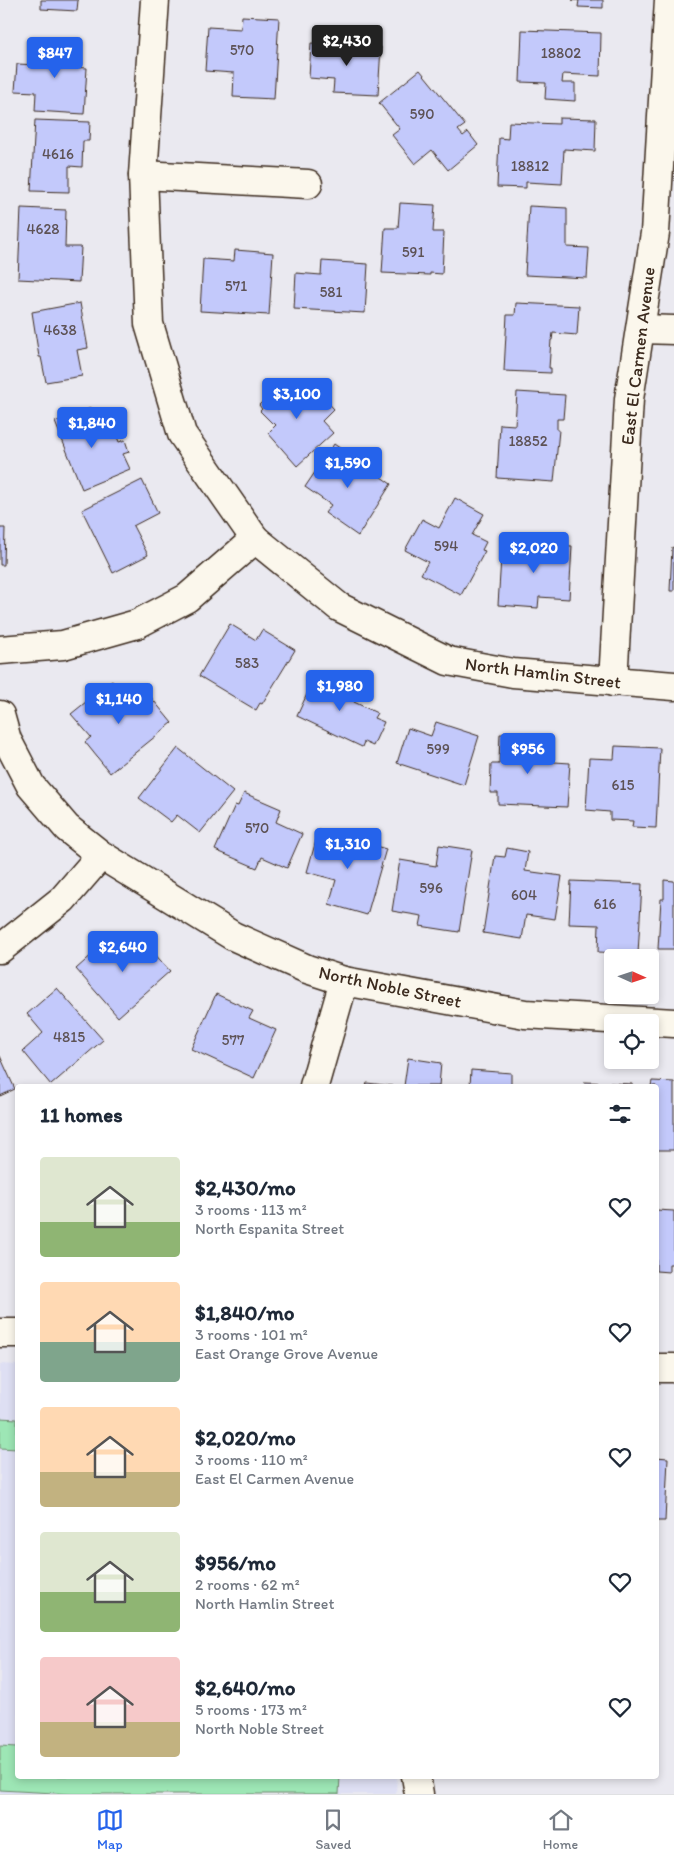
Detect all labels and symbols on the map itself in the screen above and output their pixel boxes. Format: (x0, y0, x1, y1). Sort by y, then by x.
pin: $2,430 (306, 24, 388, 67)
pin: $847 (25, 36, 85, 79)
house number: 570 (230, 41, 254, 59)
house number: 18802 (541, 44, 581, 62)
house number: 590 (410, 105, 434, 123)
house number: 4616 (42, 145, 74, 163)
house number: 18812 (511, 157, 549, 175)
house number: 4628 (26, 220, 60, 238)
house number: 591 (402, 243, 424, 261)
street label: East El Carmen Avenue (616, 266, 660, 446)
house number: 571 (225, 277, 247, 295)
house number: 581 (319, 283, 343, 301)
house number: 4638 (43, 321, 77, 339)
pin: $3,100 (256, 378, 338, 420)
pin: $1,840 (51, 406, 133, 449)
house number: 18852 (508, 432, 548, 450)
pin: $1,590 (307, 446, 389, 489)
pin: $2,020 (493, 532, 575, 574)
house number: 594 (434, 537, 458, 555)
street label: North Hamlin Street (464, 653, 622, 694)
house number: 583 (235, 654, 259, 672)
pin: $1,980 (299, 670, 381, 712)
pin: $1,140 (78, 682, 160, 725)
pin: $956 (498, 732, 558, 775)
house number: 599 (426, 740, 450, 758)
house number: 615 (612, 776, 635, 794)
house number: 570 (245, 819, 269, 837)
pin: $1,310 (307, 828, 389, 870)
house number: 596 (419, 879, 443, 897)
house number: 604 (511, 886, 537, 904)
house number: 616 (594, 895, 616, 913)
pin: $2,640 (82, 930, 164, 973)
north arrow (604, 949, 659, 1004)
street label: North Noble Street (317, 961, 464, 1013)
house number: 4815 (53, 1028, 85, 1046)
house number: 577 (222, 1031, 245, 1049)

